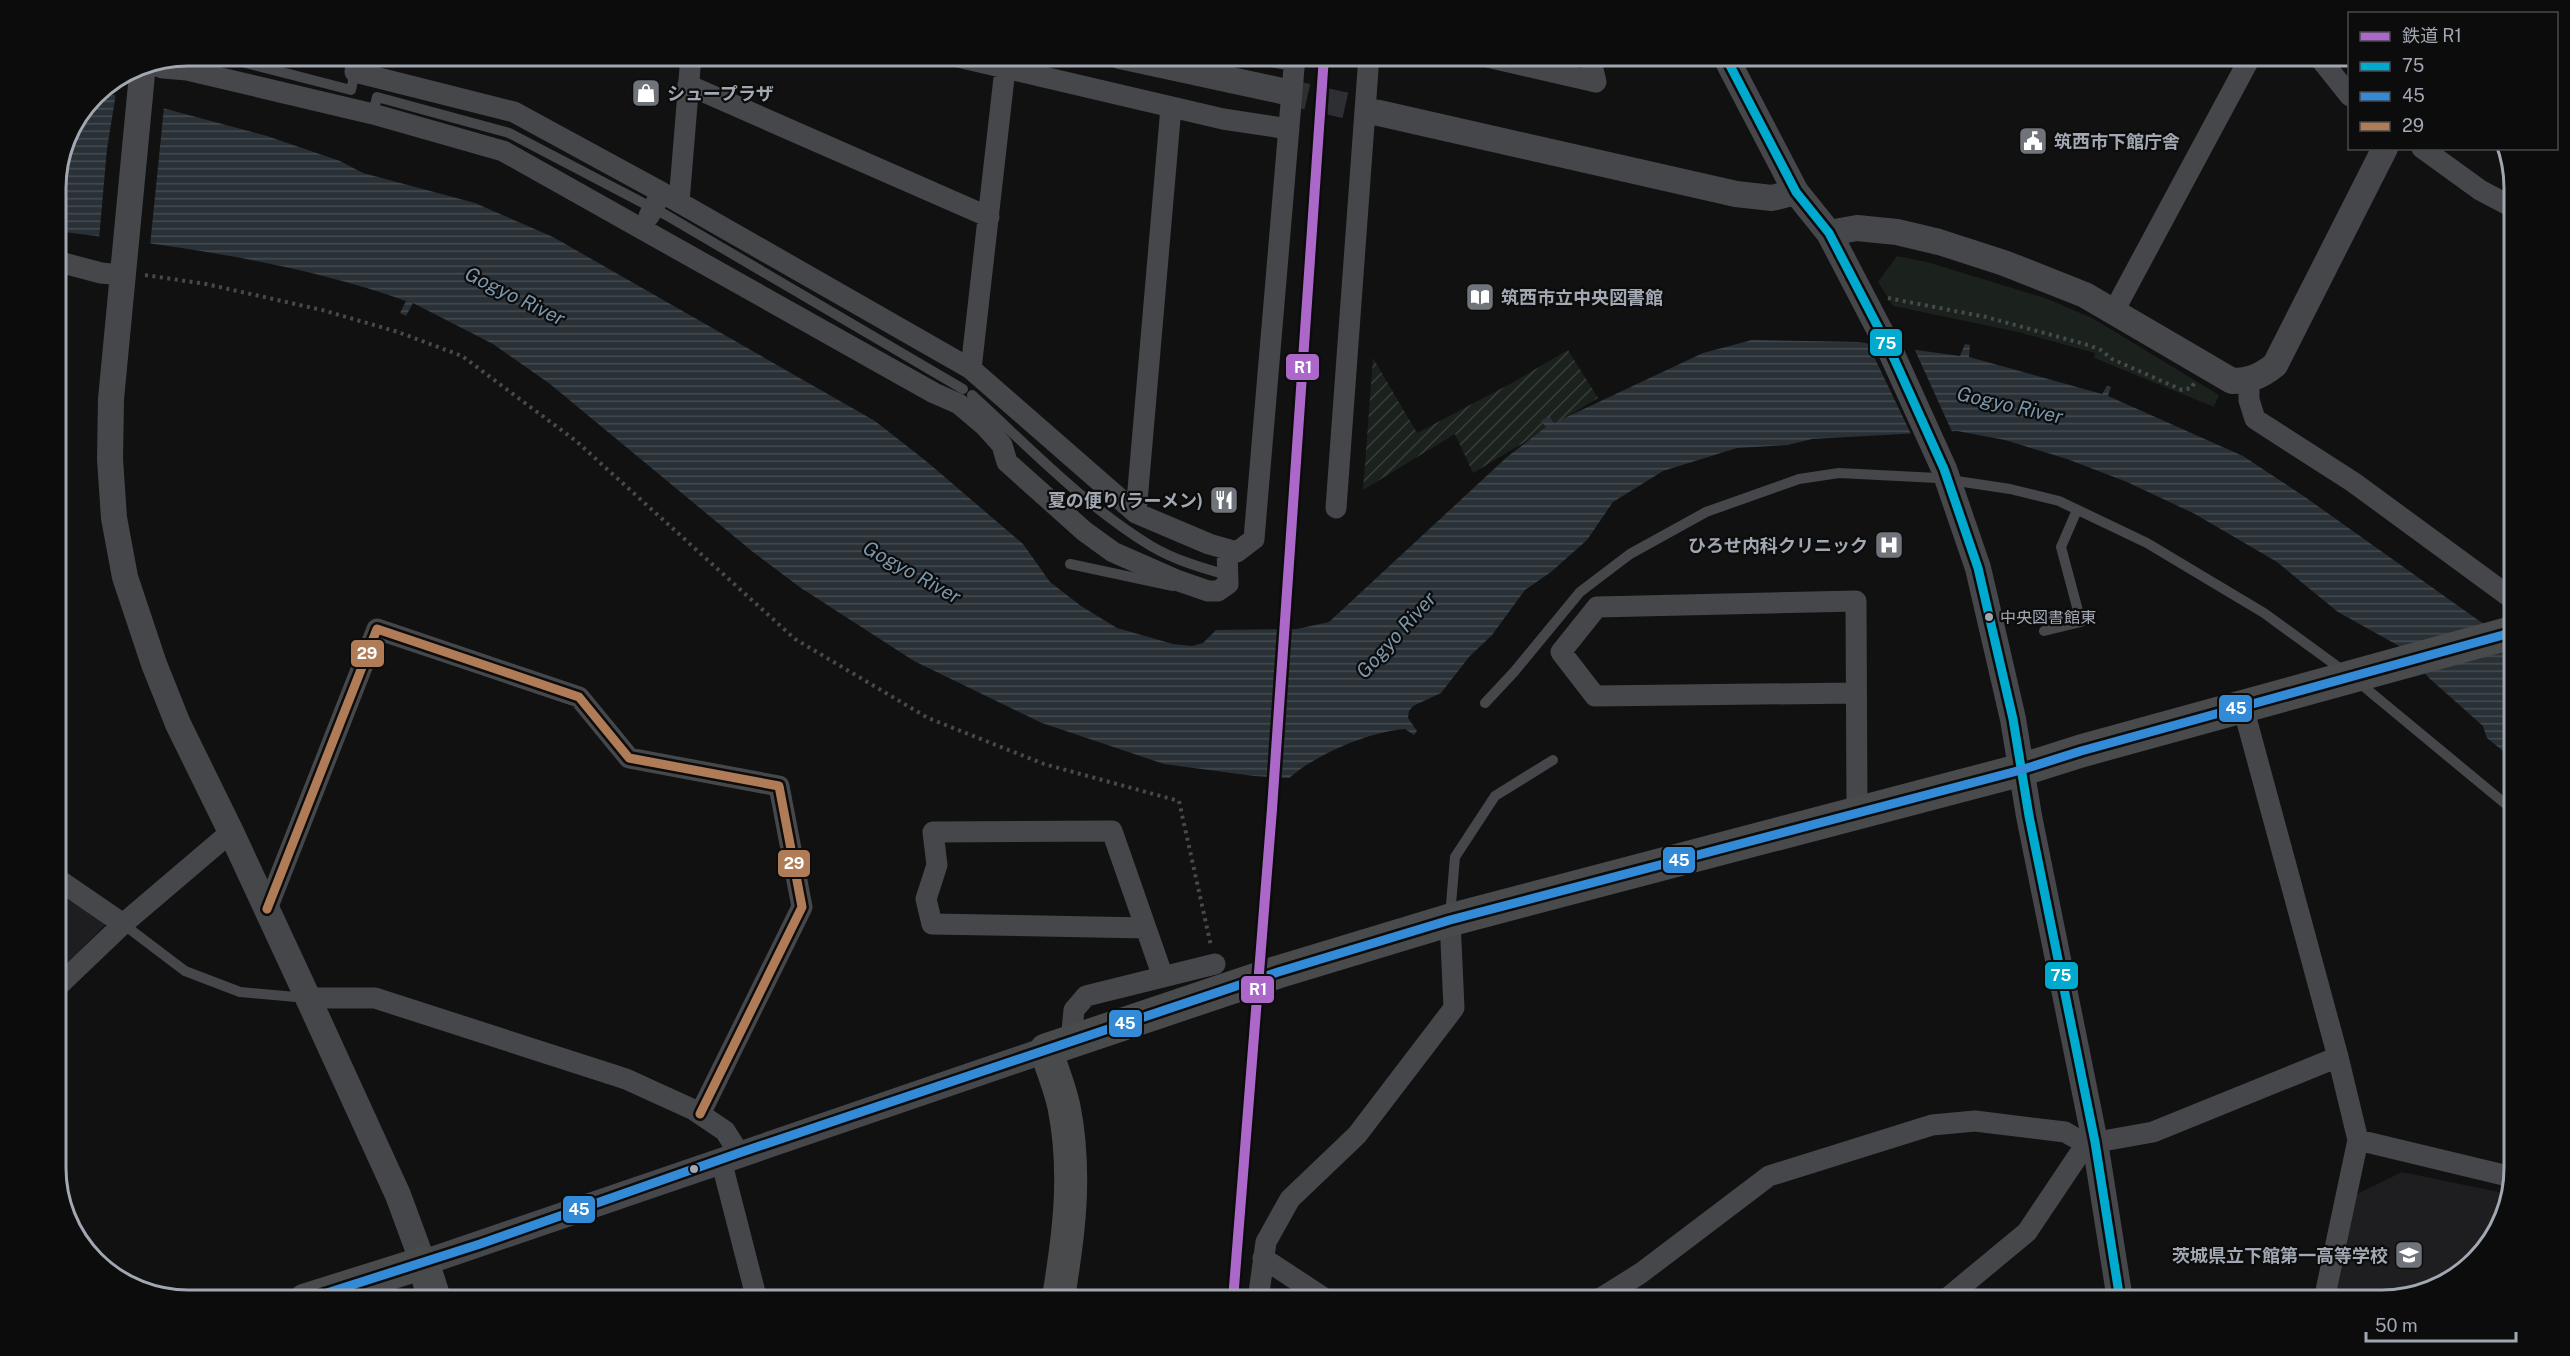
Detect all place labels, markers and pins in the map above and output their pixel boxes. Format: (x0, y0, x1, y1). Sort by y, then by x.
shop icon: シュープラザ (630, 77, 662, 109)
place label: シュープラザ (667, 83, 774, 104)
public building icon: 筑西市下館庁舎 (2017, 125, 2049, 157)
place label: 筑西市下館庁舎 (2054, 131, 2180, 152)
library icon: 筑西市立中央図書館 (1464, 281, 1496, 313)
place label: 筑西市立中央図書館 (1501, 287, 1663, 308)
restaurant icon: 夏の便り(ラーメン) (1208, 484, 1240, 516)
place label: 夏の便り(ラーメン) (1048, 490, 1203, 511)
hospital icon: ひろせ内科クリニック (1873, 529, 1905, 561)
place label: ひろせ内科クリニック (1688, 535, 1868, 556)
place label: 中央図書館東 (2000, 608, 2096, 627)
marker: 中央図書館東 (1983, 611, 1995, 623)
unlabelled marker (688, 1163, 700, 1175)
school or university icon: 茨城県立下館第一高等学校 (2393, 1239, 2425, 1271)
place label: 茨城県立下館第一高等学校 (2172, 1245, 2388, 1266)

